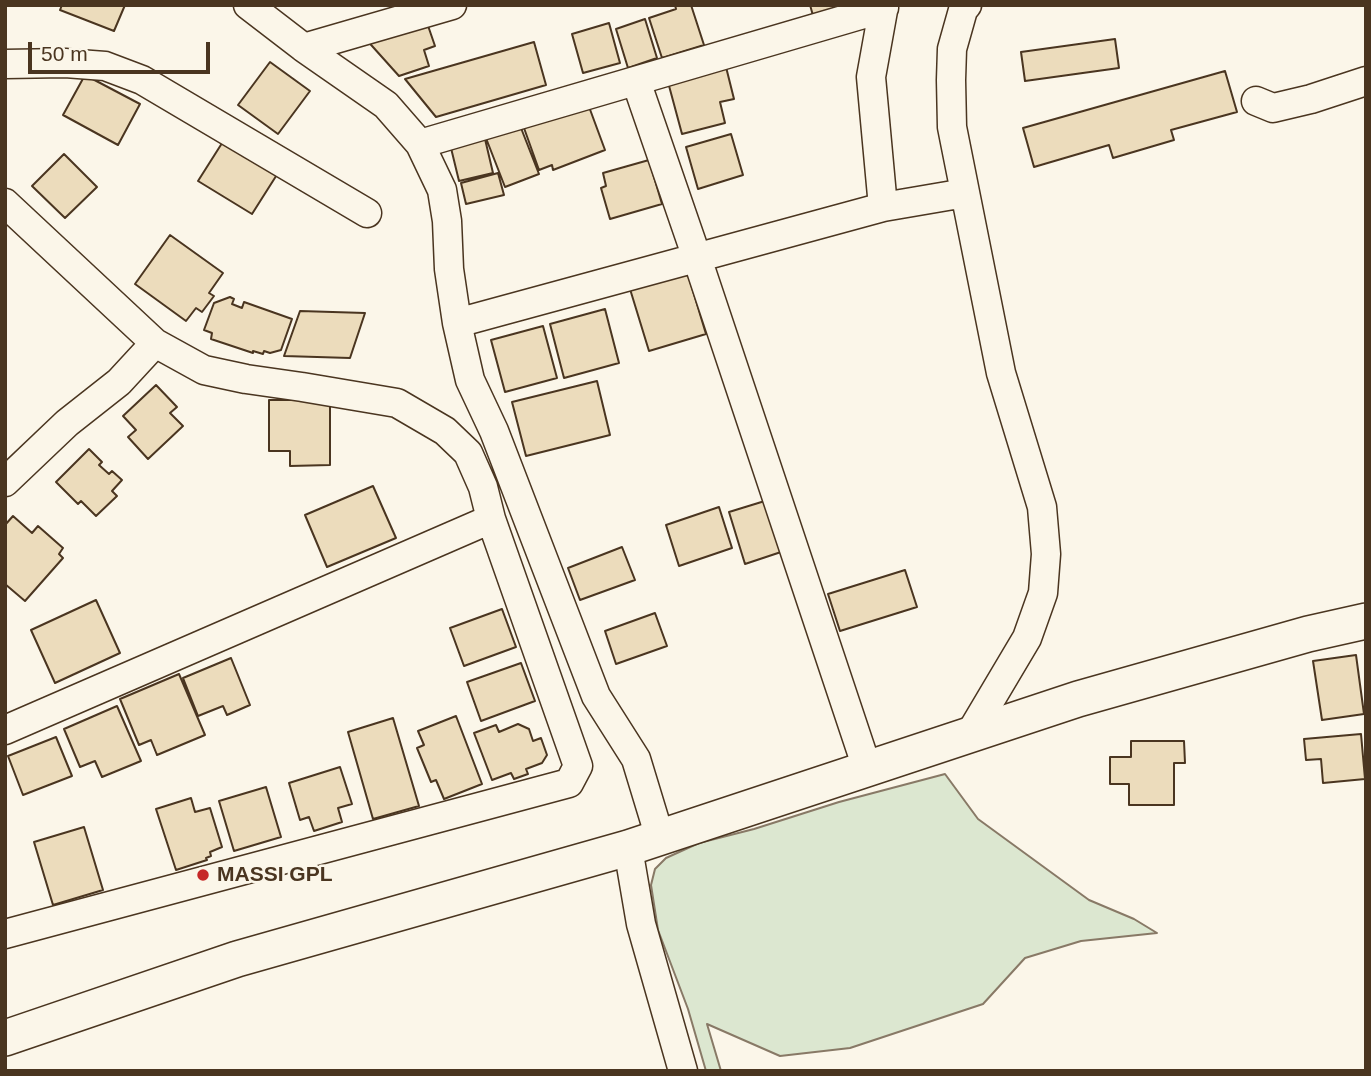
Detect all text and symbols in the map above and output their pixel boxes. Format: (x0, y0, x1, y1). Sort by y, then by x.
scale bar (32, 28, 214, 72)
text: 50 m (41, 42, 88, 65)
place label: MASSI GPL (217, 862, 333, 888)
marker: MASSI GPL (195, 867, 211, 883)

